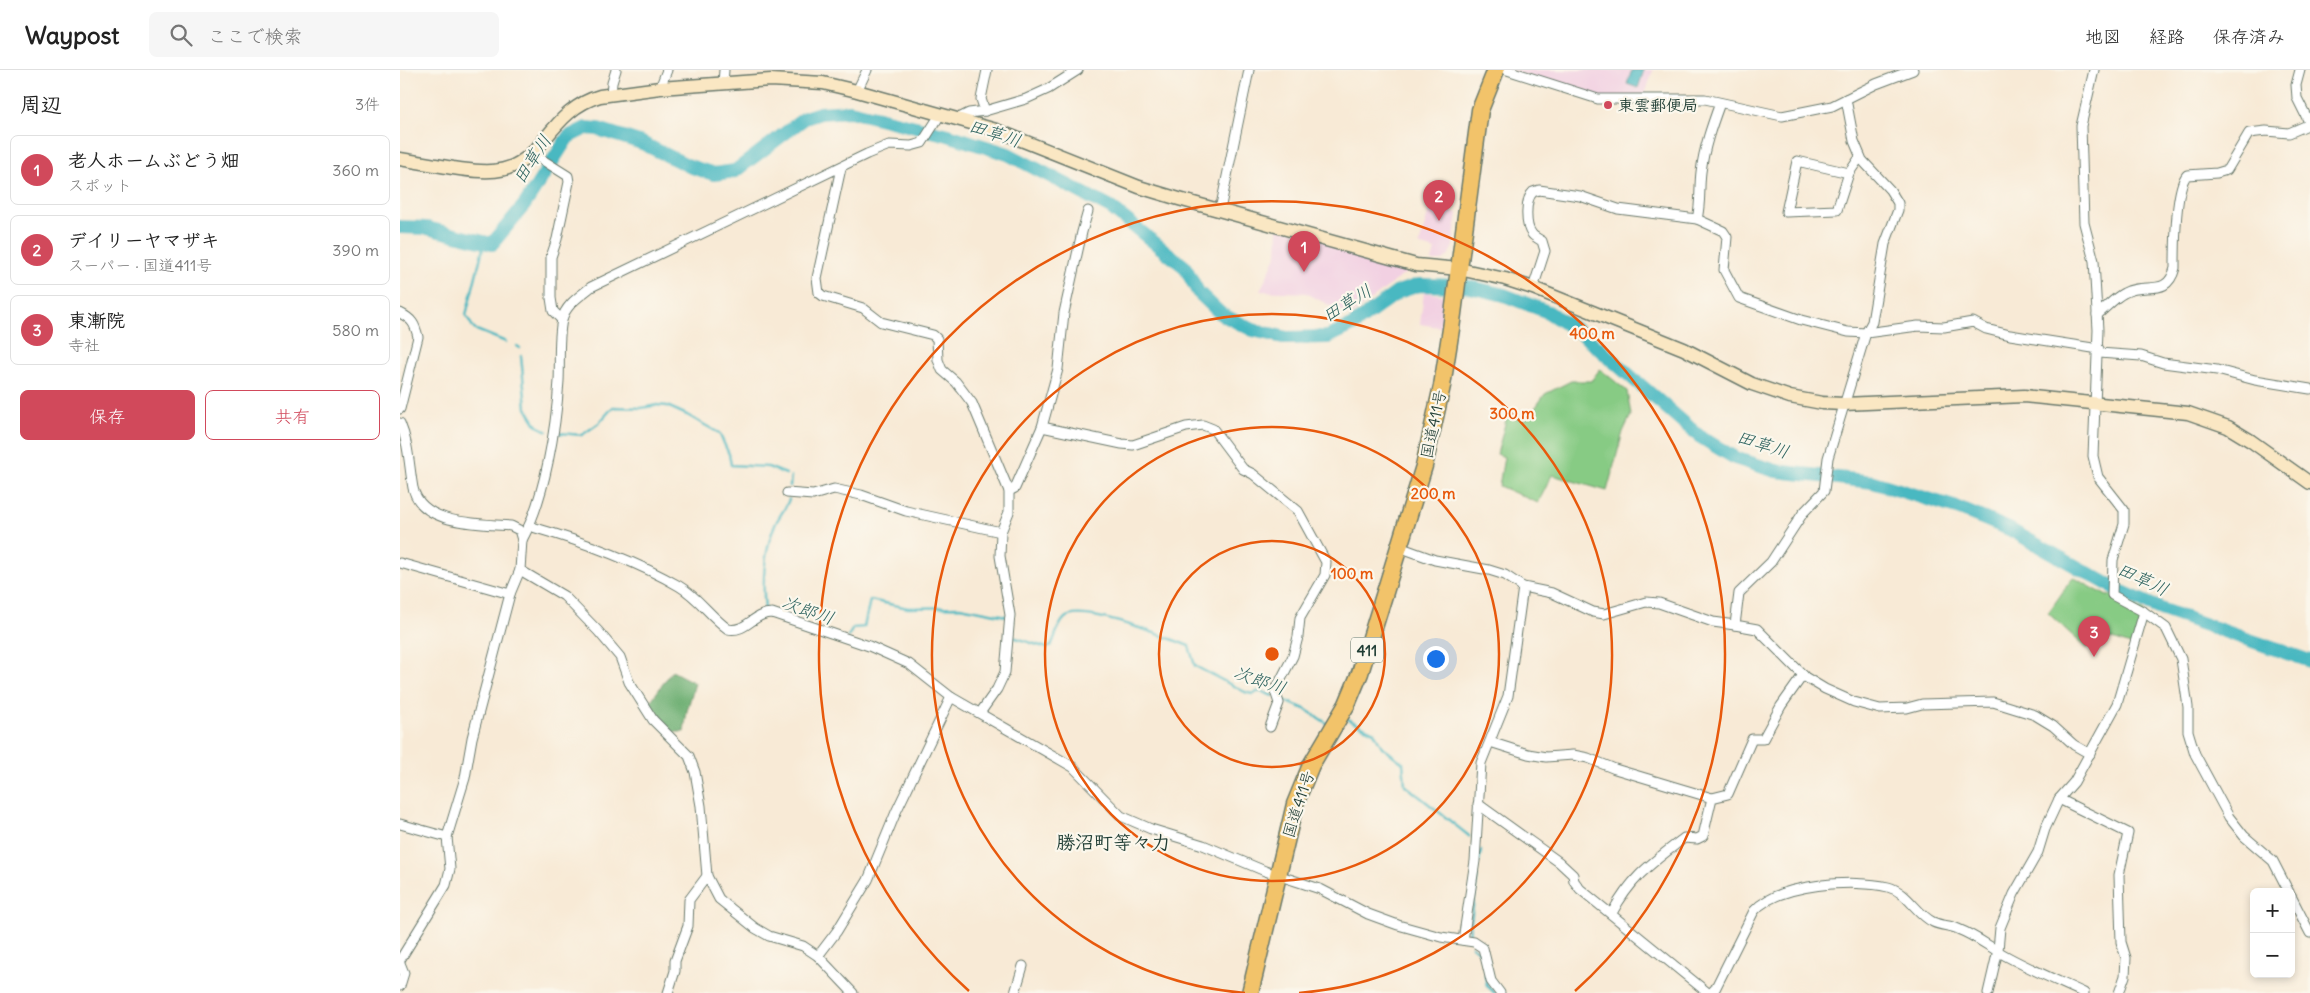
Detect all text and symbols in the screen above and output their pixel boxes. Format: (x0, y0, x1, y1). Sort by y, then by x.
search box (149, 12, 499, 57)
text: Waypost (25, 20, 119, 50)
icon: search (167, 21, 195, 49)
text: ここで検索 (207, 24, 302, 48)
text: 地図 (2085, 25, 2121, 48)
text: 経路 (2149, 25, 2185, 48)
text: 保存済み (2213, 25, 2285, 48)
text: 周辺 (20, 91, 62, 118)
text: 3件 (355, 94, 380, 114)
place label: 東雲郵便局 (1618, 95, 1698, 115)
marker: 東雲郵便局 (1602, 99, 1614, 111)
water label: 田草川 (966, 114, 1024, 152)
water label: 田草川 (508, 130, 556, 188)
text: 老人ホームぶどう畑 (68, 148, 240, 172)
text: 1 (34, 160, 40, 180)
text: 360 m (332, 160, 379, 180)
text: スポット (68, 175, 132, 195)
pin: 2 (1423, 180, 1455, 221)
text: デイリーヤマザキ (68, 228, 220, 252)
pin: 1 (1288, 231, 1320, 272)
text: 2 (33, 240, 41, 260)
text: 390 m (332, 240, 379, 260)
text: スーパー · 国道411号 (68, 255, 212, 275)
water label: 田草川 (1318, 279, 1376, 327)
text: 東漸院 (68, 308, 125, 332)
text: 3 (32, 320, 42, 340)
text: 580 m (332, 320, 379, 340)
text: 400 m (1569, 324, 1615, 343)
text: 寺社 (68, 335, 100, 355)
street label: 国道411号 (1416, 388, 1450, 460)
button: 保存 (20, 390, 195, 440)
button: 共有 (205, 390, 380, 440)
text: 300 m (1490, 404, 1535, 423)
water label: 田草川 (1734, 425, 1792, 463)
text: 200 m (1411, 484, 1455, 503)
water label: 田草川 (2114, 557, 2172, 601)
text: 100 m (1331, 564, 1373, 583)
water label: 次郎川 (779, 590, 837, 630)
pin: 3 (2078, 616, 2110, 657)
road number: 411 (1351, 638, 1383, 662)
centre of rings (1263, 645, 1281, 663)
your location (1423, 646, 1449, 672)
water label: 次郎川 (1231, 660, 1289, 700)
street label: 国道411号 (1278, 768, 1318, 840)
district label: 勝沼町等々力 (1056, 830, 1170, 854)
map controls (2250, 888, 2295, 978)
button: + (2250, 888, 2295, 933)
button: − (2250, 933, 2295, 978)

